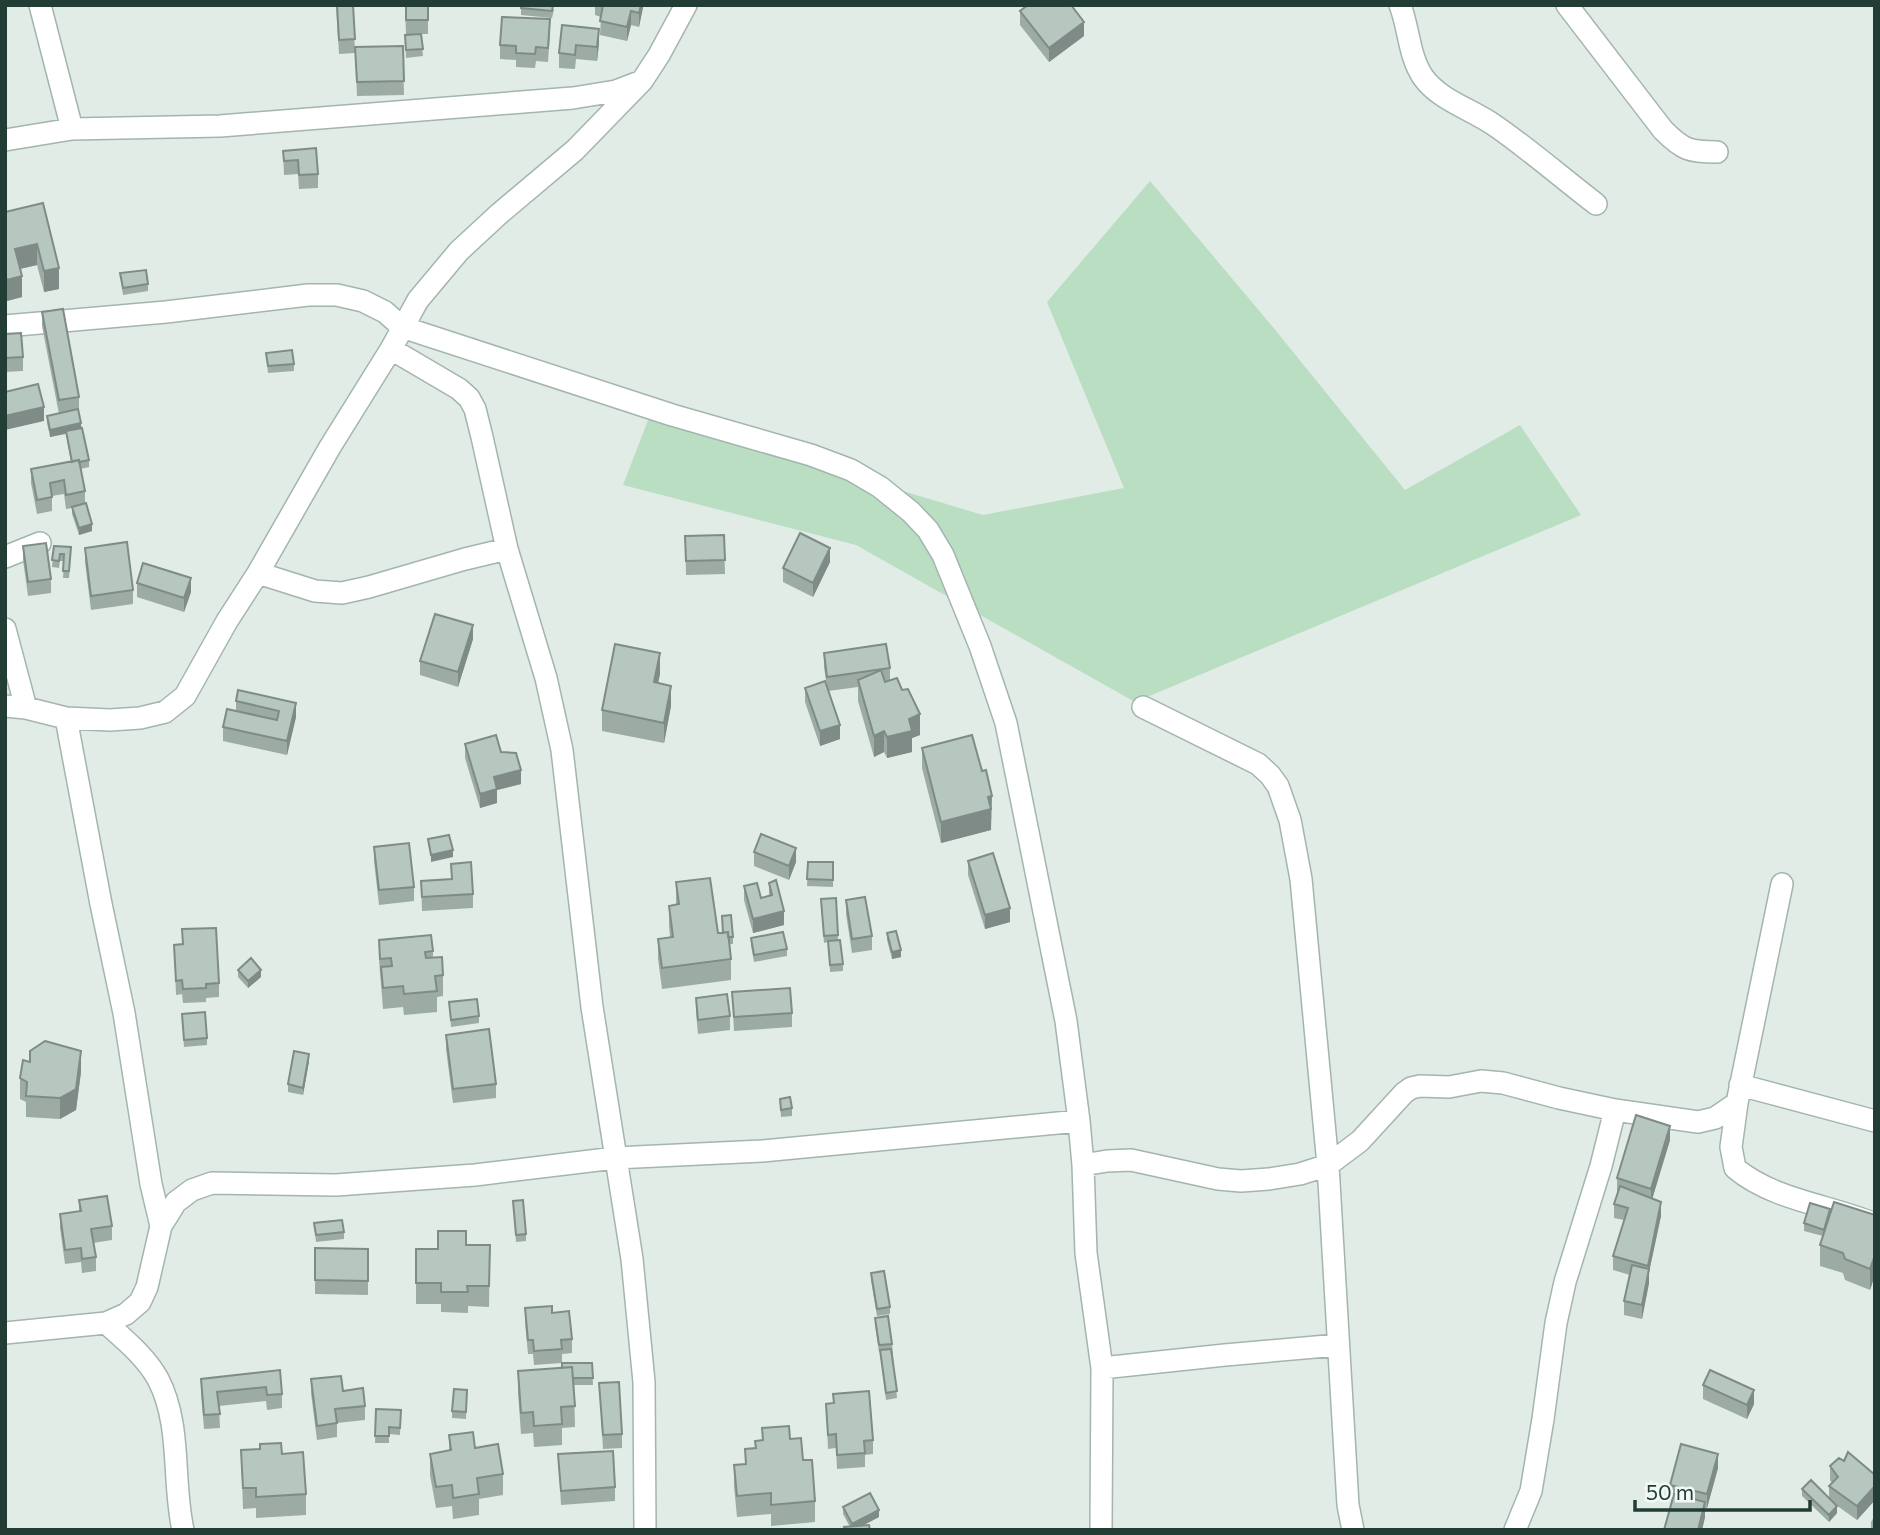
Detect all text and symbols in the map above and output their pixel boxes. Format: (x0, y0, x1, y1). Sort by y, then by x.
scale bar (1635, 1468, 1810, 1512)
text: 50 m (1646, 1479, 1694, 1504)

